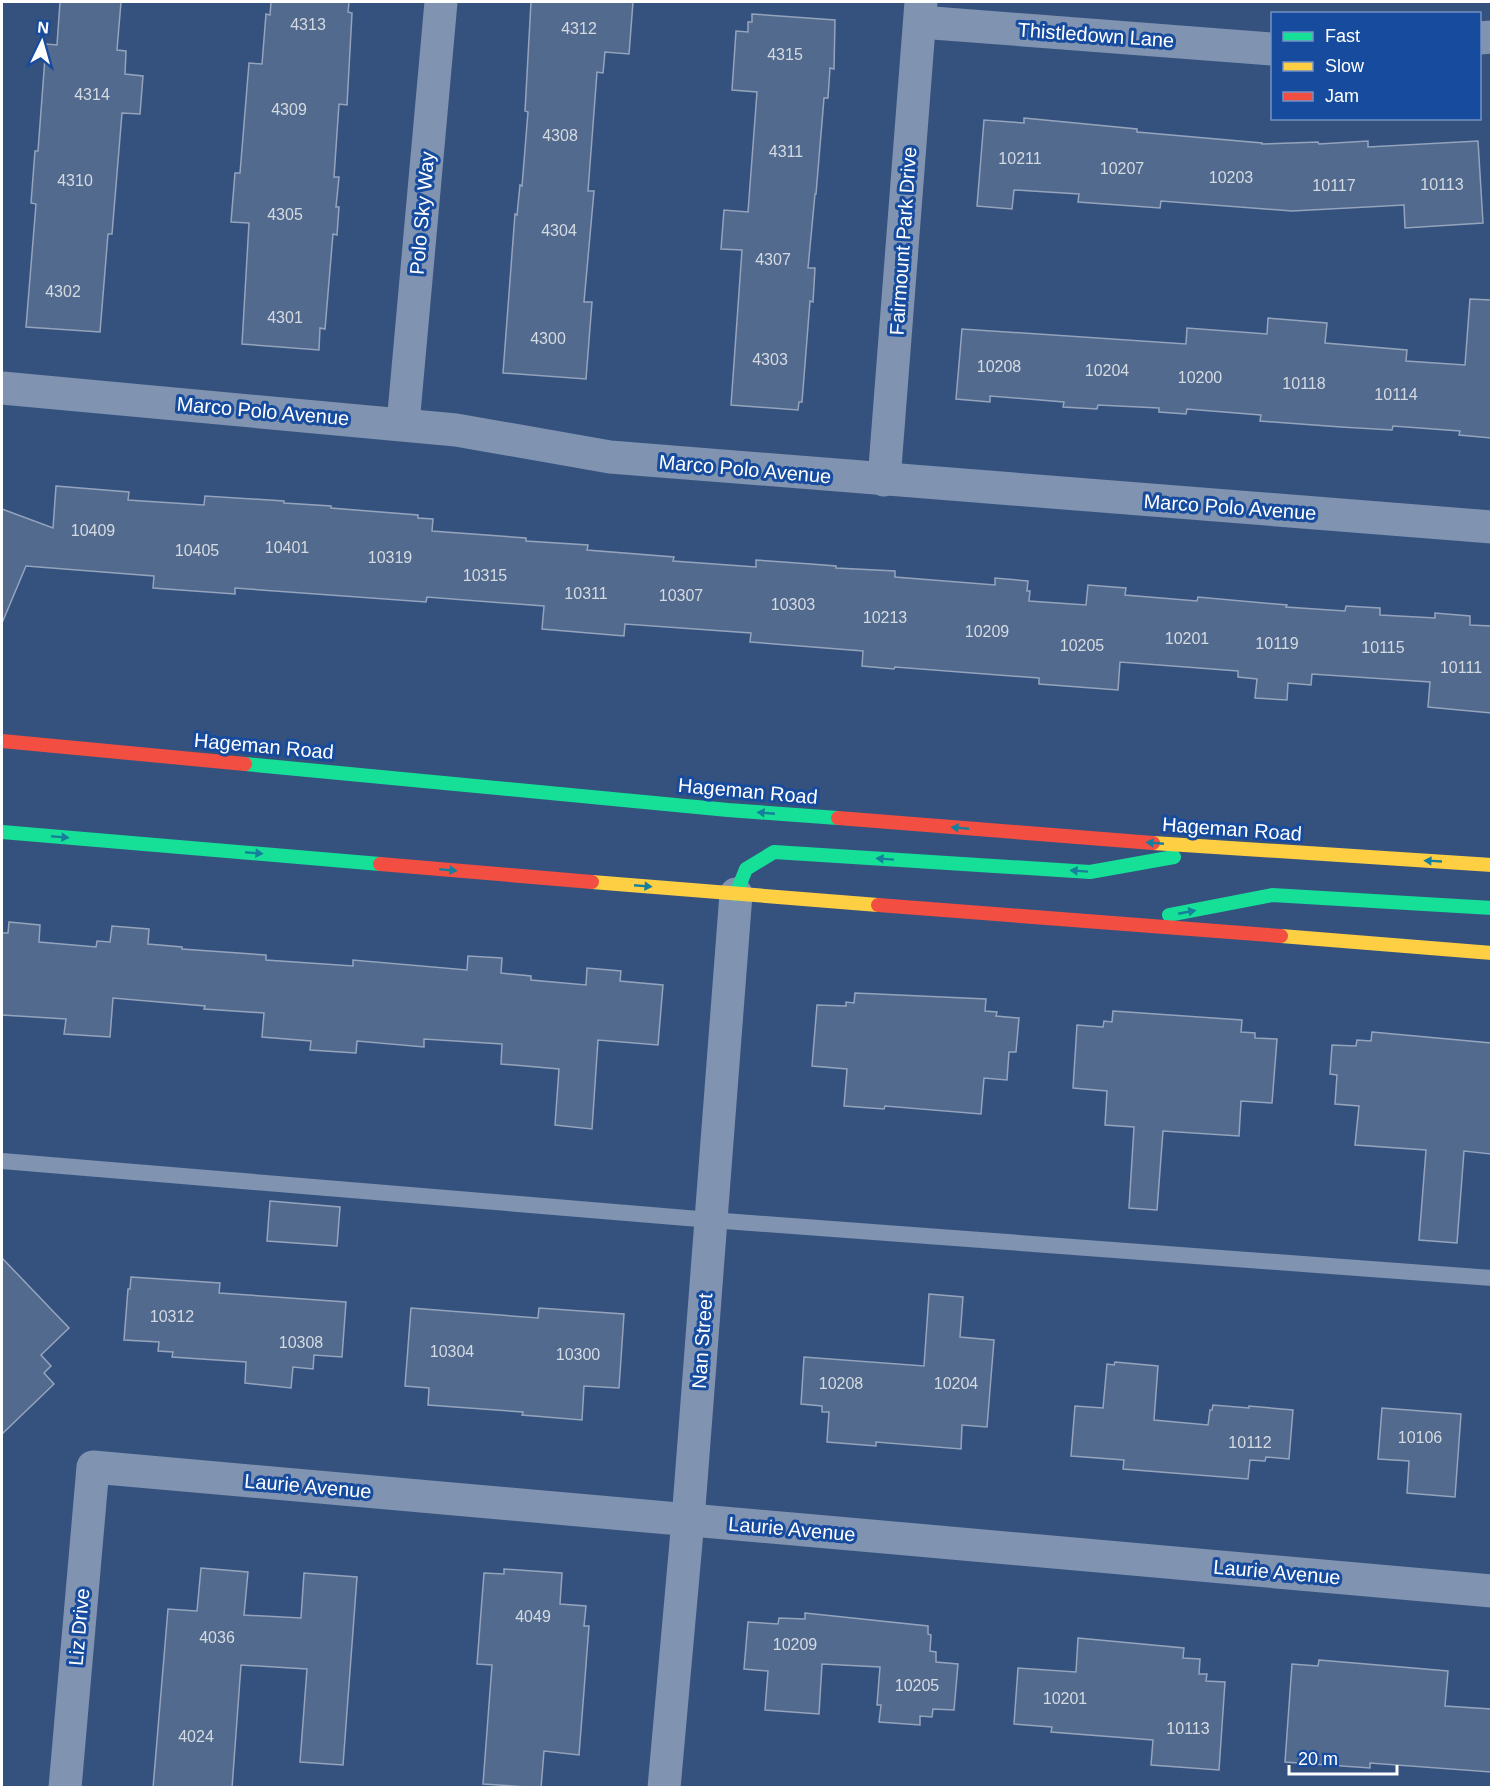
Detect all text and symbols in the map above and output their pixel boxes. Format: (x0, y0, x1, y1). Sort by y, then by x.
north arrow (12, 12, 72, 72)
legend (1271, 12, 1481, 120)
house number: 4313 (290, 16, 326, 33)
text: N (37, 19, 50, 37)
street label: Thistledown Lane (1017, 19, 1175, 51)
house number: 4312 (561, 20, 597, 37)
text: Fast (1325, 26, 1360, 46)
house number: 4315 (767, 46, 803, 63)
text: Slow (1325, 56, 1365, 76)
house number: 4314 (74, 86, 110, 103)
text: Jam (1325, 86, 1359, 106)
house number: 4309 (271, 101, 307, 118)
house number: 4308 (542, 127, 578, 144)
house number: 4311 (769, 143, 803, 160)
street label: Fairmount Park Drive (885, 146, 921, 336)
street label: Polo Sky Way (406, 150, 438, 276)
house number: 10211 (998, 150, 1042, 167)
house number: 10207 (1100, 160, 1144, 177)
house number: 10203 (1209, 169, 1253, 186)
house number: 4310 (57, 172, 93, 189)
house number: 10113 (1420, 176, 1464, 193)
house number: 10117 (1312, 177, 1356, 194)
house number: 4305 (267, 206, 303, 223)
house number: 4304 (541, 222, 577, 239)
house number: 4307 (755, 251, 791, 268)
house number: 4302 (45, 283, 81, 300)
house number: 4301 (267, 309, 303, 326)
house number: 4300 (530, 330, 566, 347)
house number: 4303 (752, 351, 788, 368)
house number: 10208 (977, 358, 1021, 375)
house number: 10204 (1085, 362, 1129, 379)
house number: 10200 (1178, 369, 1222, 386)
house number: 10118 (1282, 375, 1326, 392)
house number: 10114 (1374, 386, 1418, 403)
street label: Marco Polo Avenue (176, 392, 350, 430)
street label: Marco Polo Avenue (658, 450, 832, 488)
street label: Marco Polo Avenue (1143, 490, 1317, 524)
house number: 10409 (71, 522, 115, 539)
house number: 10401 (265, 539, 309, 556)
house number: 10405 (175, 542, 219, 559)
house number: 10319 (368, 549, 412, 566)
house number: 10315 (463, 567, 507, 584)
house number: 10311 (564, 585, 608, 602)
house number: 10307 (659, 587, 703, 604)
house number: 10303 (771, 596, 815, 613)
house number: 10213 (863, 609, 907, 626)
house number: 10209 (965, 623, 1009, 640)
house number: 10201 (1165, 630, 1209, 647)
house number: 10119 (1255, 635, 1299, 652)
house number: 10205 (1060, 637, 1104, 654)
house number: 10115 (1361, 639, 1405, 656)
house number: 10111 (1440, 659, 1482, 676)
street label: Hageman Road (193, 729, 335, 763)
street label: Hageman Road (677, 774, 819, 808)
one-way arrow (756, 808, 775, 817)
street label: Hageman Road (1161, 813, 1303, 845)
one-way arrow (951, 823, 970, 833)
one-way arrow (50, 832, 69, 842)
one-way arrow (1145, 838, 1164, 848)
one-way arrow (245, 848, 264, 858)
one-way arrow (875, 854, 894, 864)
one-way arrow (1424, 857, 1443, 866)
one-way arrow (439, 865, 458, 874)
one-way arrow (1070, 866, 1089, 876)
one-way arrow (633, 881, 652, 891)
one-way arrow (1178, 906, 1196, 916)
street label: Nan Street (688, 1292, 716, 1389)
house number: 10312 (150, 1308, 194, 1325)
house number: 10308 (279, 1334, 323, 1351)
house number: 10304 (430, 1343, 474, 1360)
house number: 10300 (556, 1346, 600, 1363)
house number: 10208 (819, 1375, 863, 1392)
house number: 10204 (934, 1375, 978, 1392)
house number: 10106 (1398, 1429, 1442, 1446)
house number: 10112 (1228, 1434, 1272, 1451)
street label: Laurie Avenue (244, 1469, 372, 1503)
street label: Laurie Avenue (728, 1512, 856, 1546)
street label: Laurie Avenue (1213, 1555, 1341, 1589)
street label: Liz Drive (65, 1587, 93, 1667)
house number: 4049 (515, 1608, 551, 1625)
house number: 4036 (199, 1629, 235, 1646)
house number: 10209 (773, 1636, 817, 1653)
house number: 10205 (895, 1677, 939, 1694)
house number: 10201 (1043, 1690, 1087, 1707)
house number: 10113 (1166, 1720, 1210, 1737)
house number: 4024 (178, 1728, 214, 1745)
scale bar (1289, 1738, 1397, 1776)
text: 20 m (1298, 1749, 1338, 1769)

